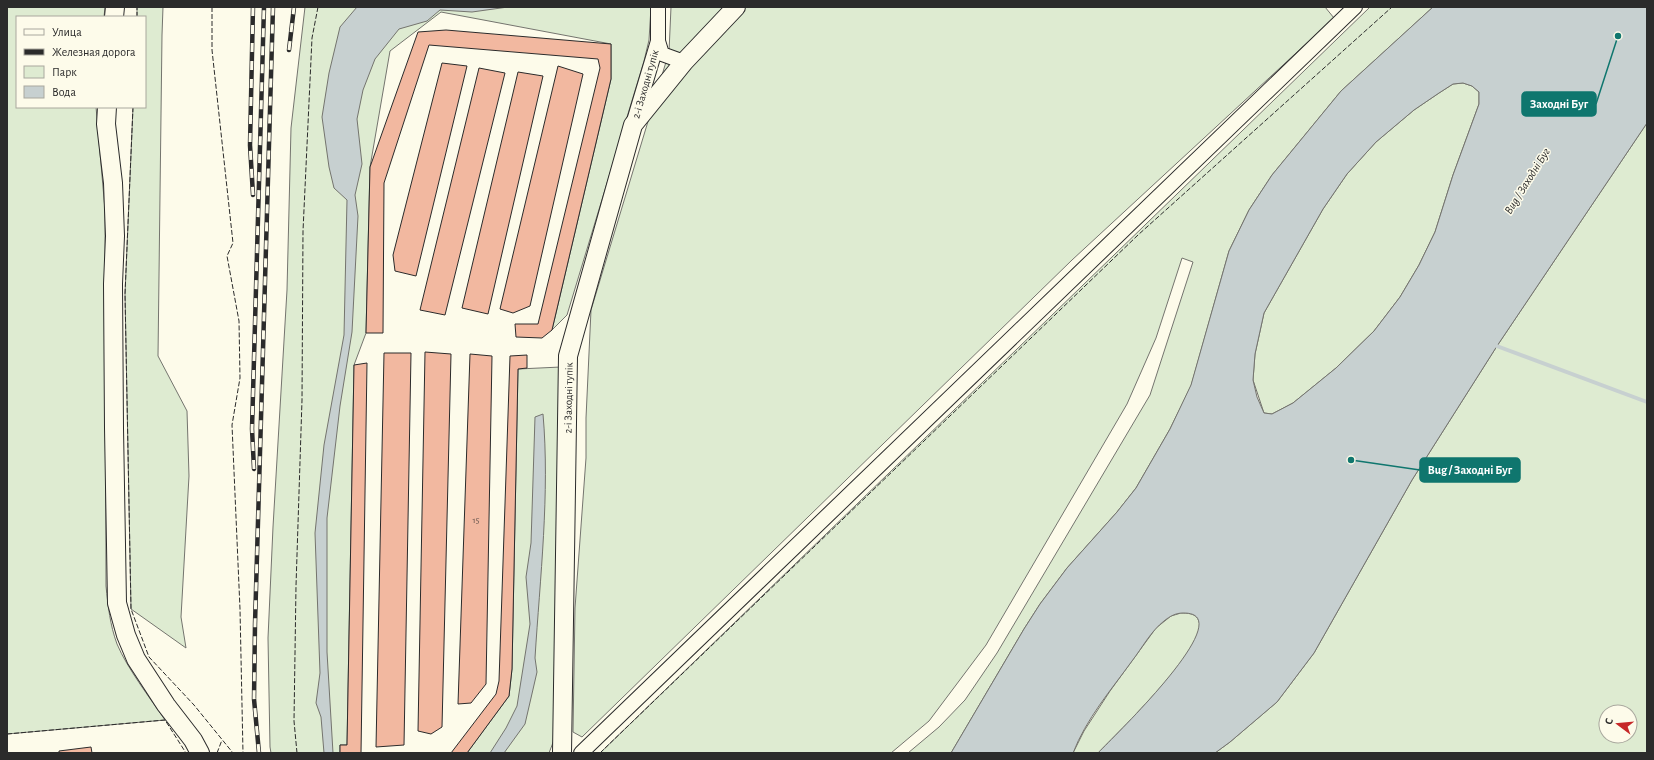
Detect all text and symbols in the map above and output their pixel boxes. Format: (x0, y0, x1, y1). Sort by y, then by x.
legend (16, 16, 146, 108)
text: Улица (52, 26, 82, 38)
text: Железная дорога (52, 46, 136, 58)
street label: 2-і Заходні тупік (630, 48, 661, 120)
text: Парк (52, 66, 77, 78)
text: Вода (52, 86, 76, 98)
callout: Заходні Буг (1522, 92, 1596, 116)
text: Заходні Буг (1530, 98, 1589, 111)
water label: Bug / Заходні Буг (1502, 146, 1552, 216)
street label: 2-і Заходні тупік (562, 362, 575, 434)
callout: Bug / Заходні Буг (1420, 458, 1520, 482)
text: Bug / Заходні Буг (1428, 464, 1513, 477)
house number: 15 (473, 516, 480, 525)
north arrow (1598, 704, 1638, 744)
text: С (1603, 717, 1615, 726)

